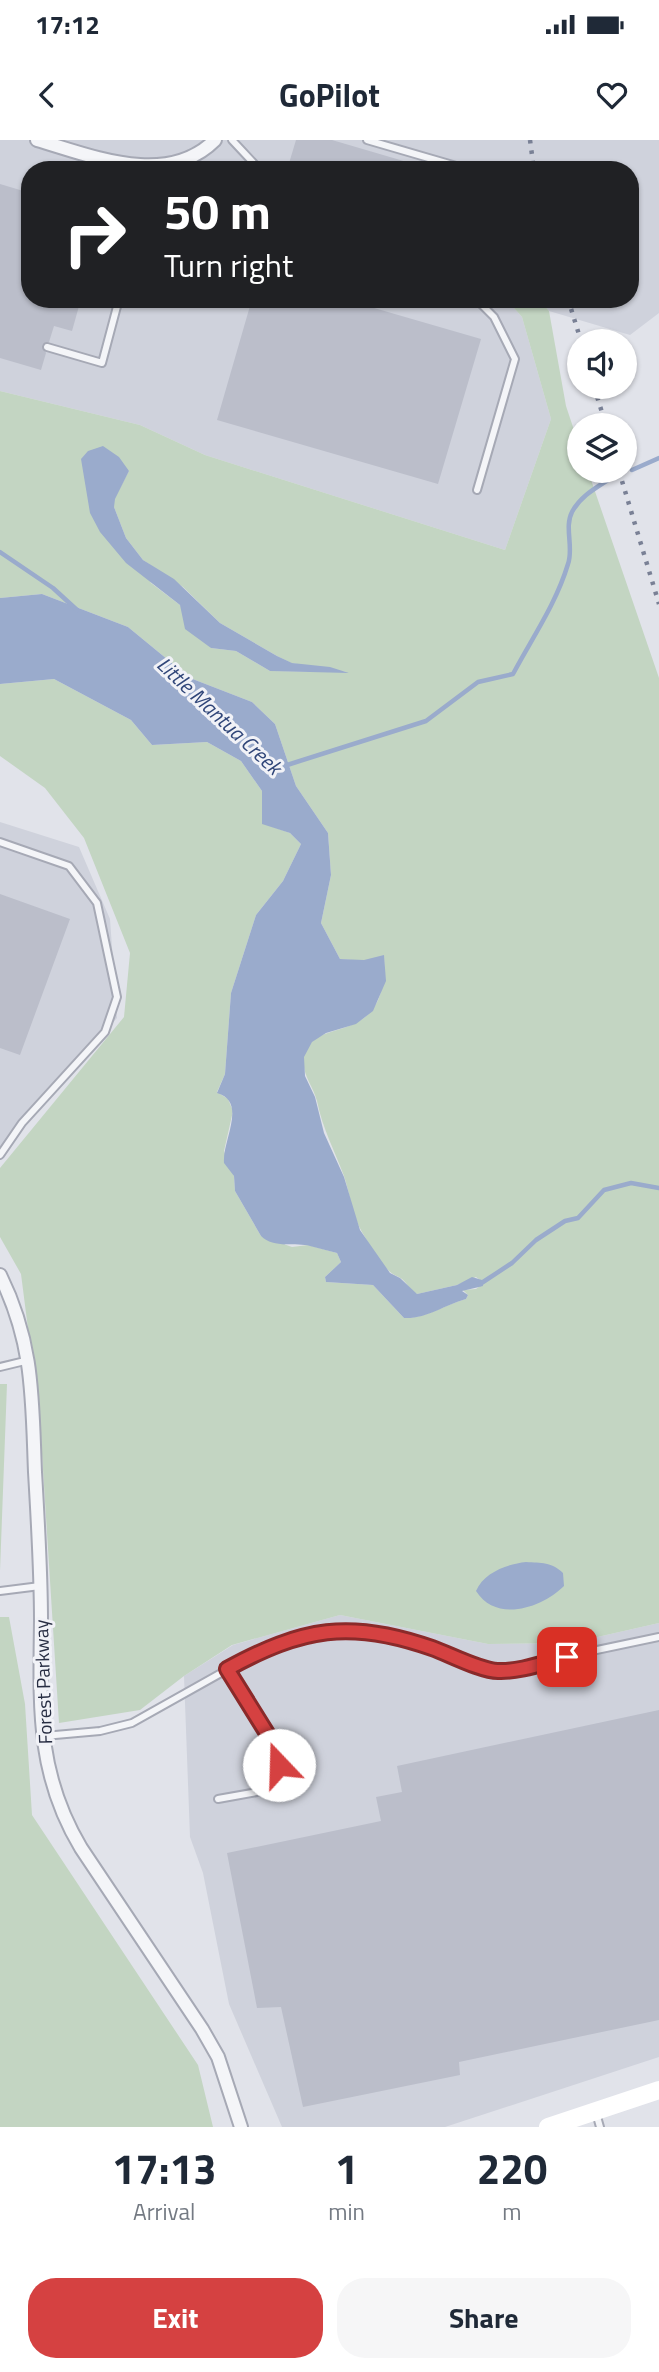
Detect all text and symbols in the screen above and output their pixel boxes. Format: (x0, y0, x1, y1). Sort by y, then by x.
text: 17:12 (35, 5, 100, 44)
text: GoPilot (279, 71, 380, 119)
icon: back (28, 76, 66, 114)
icon: heart (593, 76, 631, 114)
text: 50 m (164, 173, 271, 248)
icon: right (49, 189, 140, 280)
text: Turn right (164, 241, 293, 289)
map controls (567, 329, 637, 483)
button: sound (567, 329, 637, 399)
button: layers (567, 413, 637, 483)
water label: Little Mantua Creek (150, 649, 291, 784)
street label: Forest Parkway (26, 1619, 59, 1745)
pin (537, 1627, 597, 1687)
icon: arrive (548, 1638, 586, 1676)
position arrow (242, 1728, 316, 1802)
text: 17:13 (112, 2136, 217, 2200)
text: 1 (335, 2136, 358, 2200)
text: 220 (477, 2136, 547, 2200)
text: Arrival (133, 2194, 195, 2229)
text: min (328, 2194, 365, 2229)
text: m (502, 2194, 522, 2229)
button: Exit (28, 2278, 323, 2358)
button: Share (337, 2278, 631, 2358)

